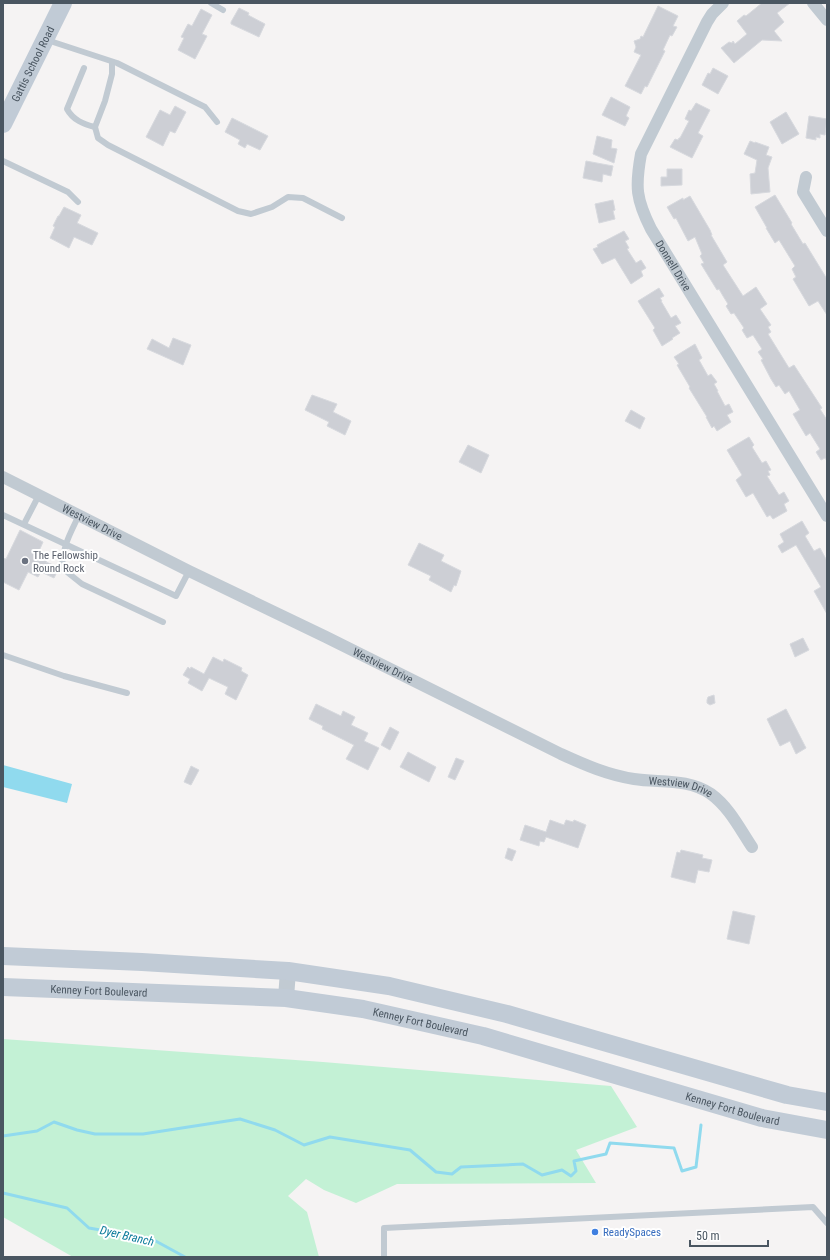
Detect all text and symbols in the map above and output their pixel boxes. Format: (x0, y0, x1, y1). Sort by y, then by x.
street label: Gattis School Road (9, 24, 57, 104)
street label: Donnell Drive (653, 238, 694, 293)
street label: Westview Drive (60, 501, 125, 543)
place label: The Fellowship Round Rock (33, 549, 98, 575)
marker: The Fellowship Round Rock (20, 556, 30, 566)
street label: Westview Drive (351, 645, 415, 686)
street label: Westview Drive (648, 774, 715, 800)
street label: Kenney Fort Boulevard (50, 982, 148, 999)
street label: Kenney Fort Boulevard (372, 1005, 469, 1039)
street label: Kenney Fort Boulevard (684, 1089, 781, 1128)
scale bar (690, 1222, 768, 1248)
water label: Dyer Branch (99, 1223, 156, 1249)
place label: ReadySpaces (603, 1226, 661, 1239)
marker: ReadySpaces (590, 1227, 600, 1237)
text: 50 m (696, 1229, 720, 1243)

